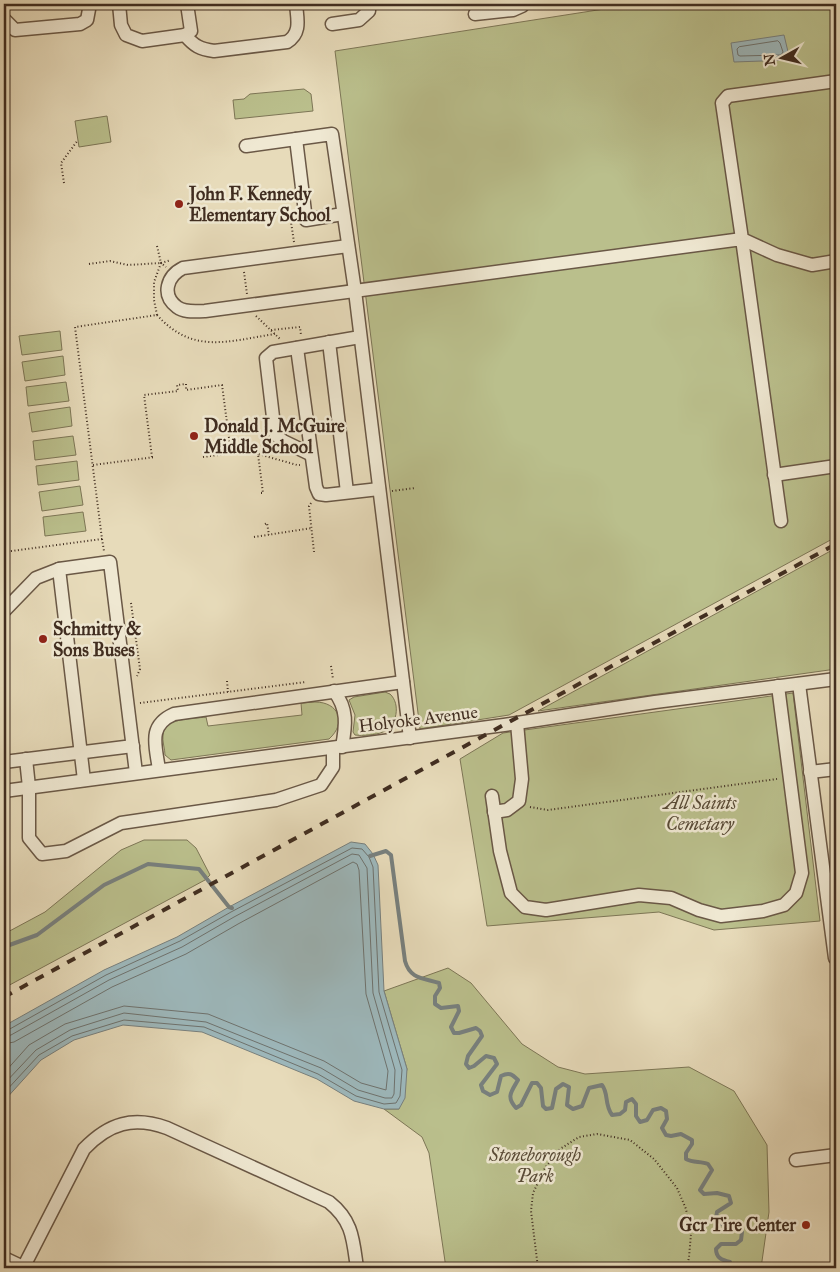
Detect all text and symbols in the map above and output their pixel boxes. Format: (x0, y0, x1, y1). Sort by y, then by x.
north arrow (758, 32, 808, 82)
text: N (760, 53, 779, 67)
place label: John F. Kennedy Elementary School (187, 183, 332, 227)
marker: John F. Kennedy Elementary School (173, 198, 185, 210)
place label: Donald J. McGuire Middle School (204, 415, 345, 458)
marker: Donald J. McGuire Middle School (188, 430, 200, 442)
place label: Schmitty & Sons Buses (53, 618, 141, 661)
marker: Schmitty & Sons Buses (37, 633, 49, 645)
street label: Holyoke Avenue (357, 701, 479, 737)
park label: All Saints Cemetary (662, 792, 737, 835)
park label: Stoneborough Park (488, 1144, 581, 1187)
place label: Gcr Tire Center (679, 1214, 797, 1236)
marker: Gcr Tire Center (800, 1219, 812, 1231)

